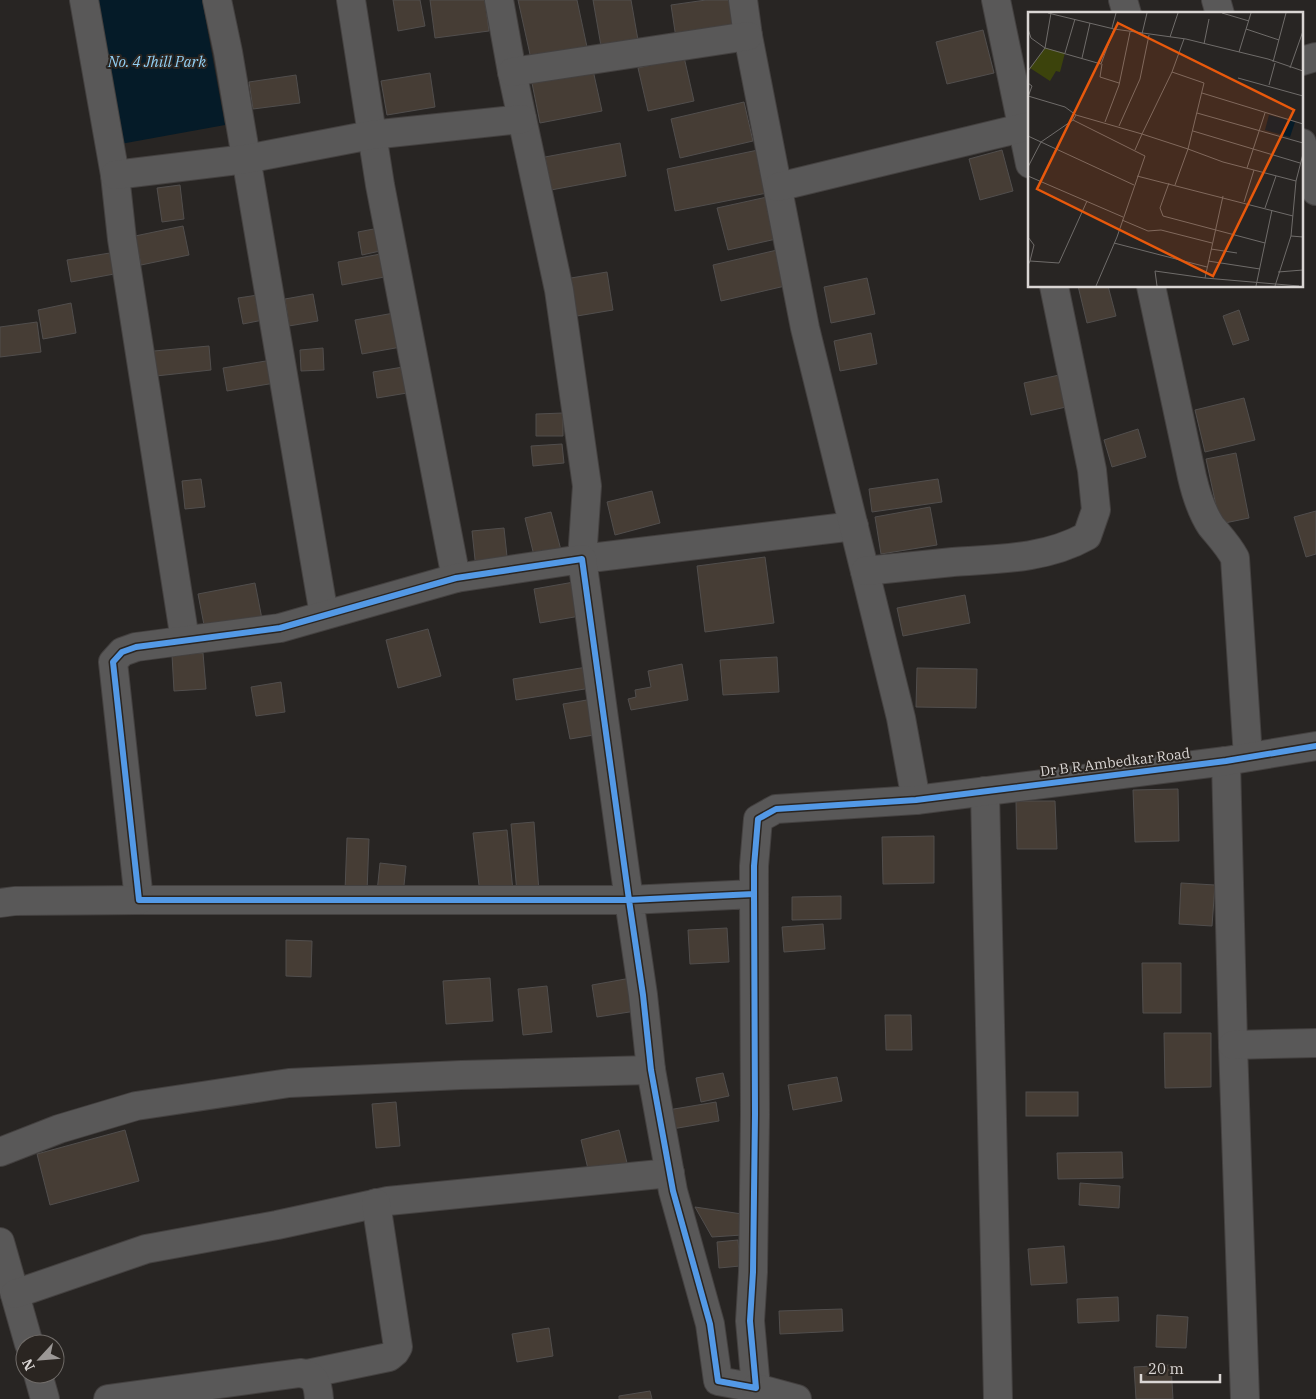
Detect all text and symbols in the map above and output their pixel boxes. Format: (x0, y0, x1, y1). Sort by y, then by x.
inset map (1028, 12, 1304, 288)
water label: No. 4 Jhill Park (107, 52, 206, 71)
street label: Dr B R Ambedkar Road (1039, 744, 1191, 780)
north arrow (15, 1334, 65, 1384)
scale bar (1141, 1352, 1220, 1384)
text: N (18, 1356, 39, 1374)
text: 20 m (1148, 1359, 1184, 1378)

